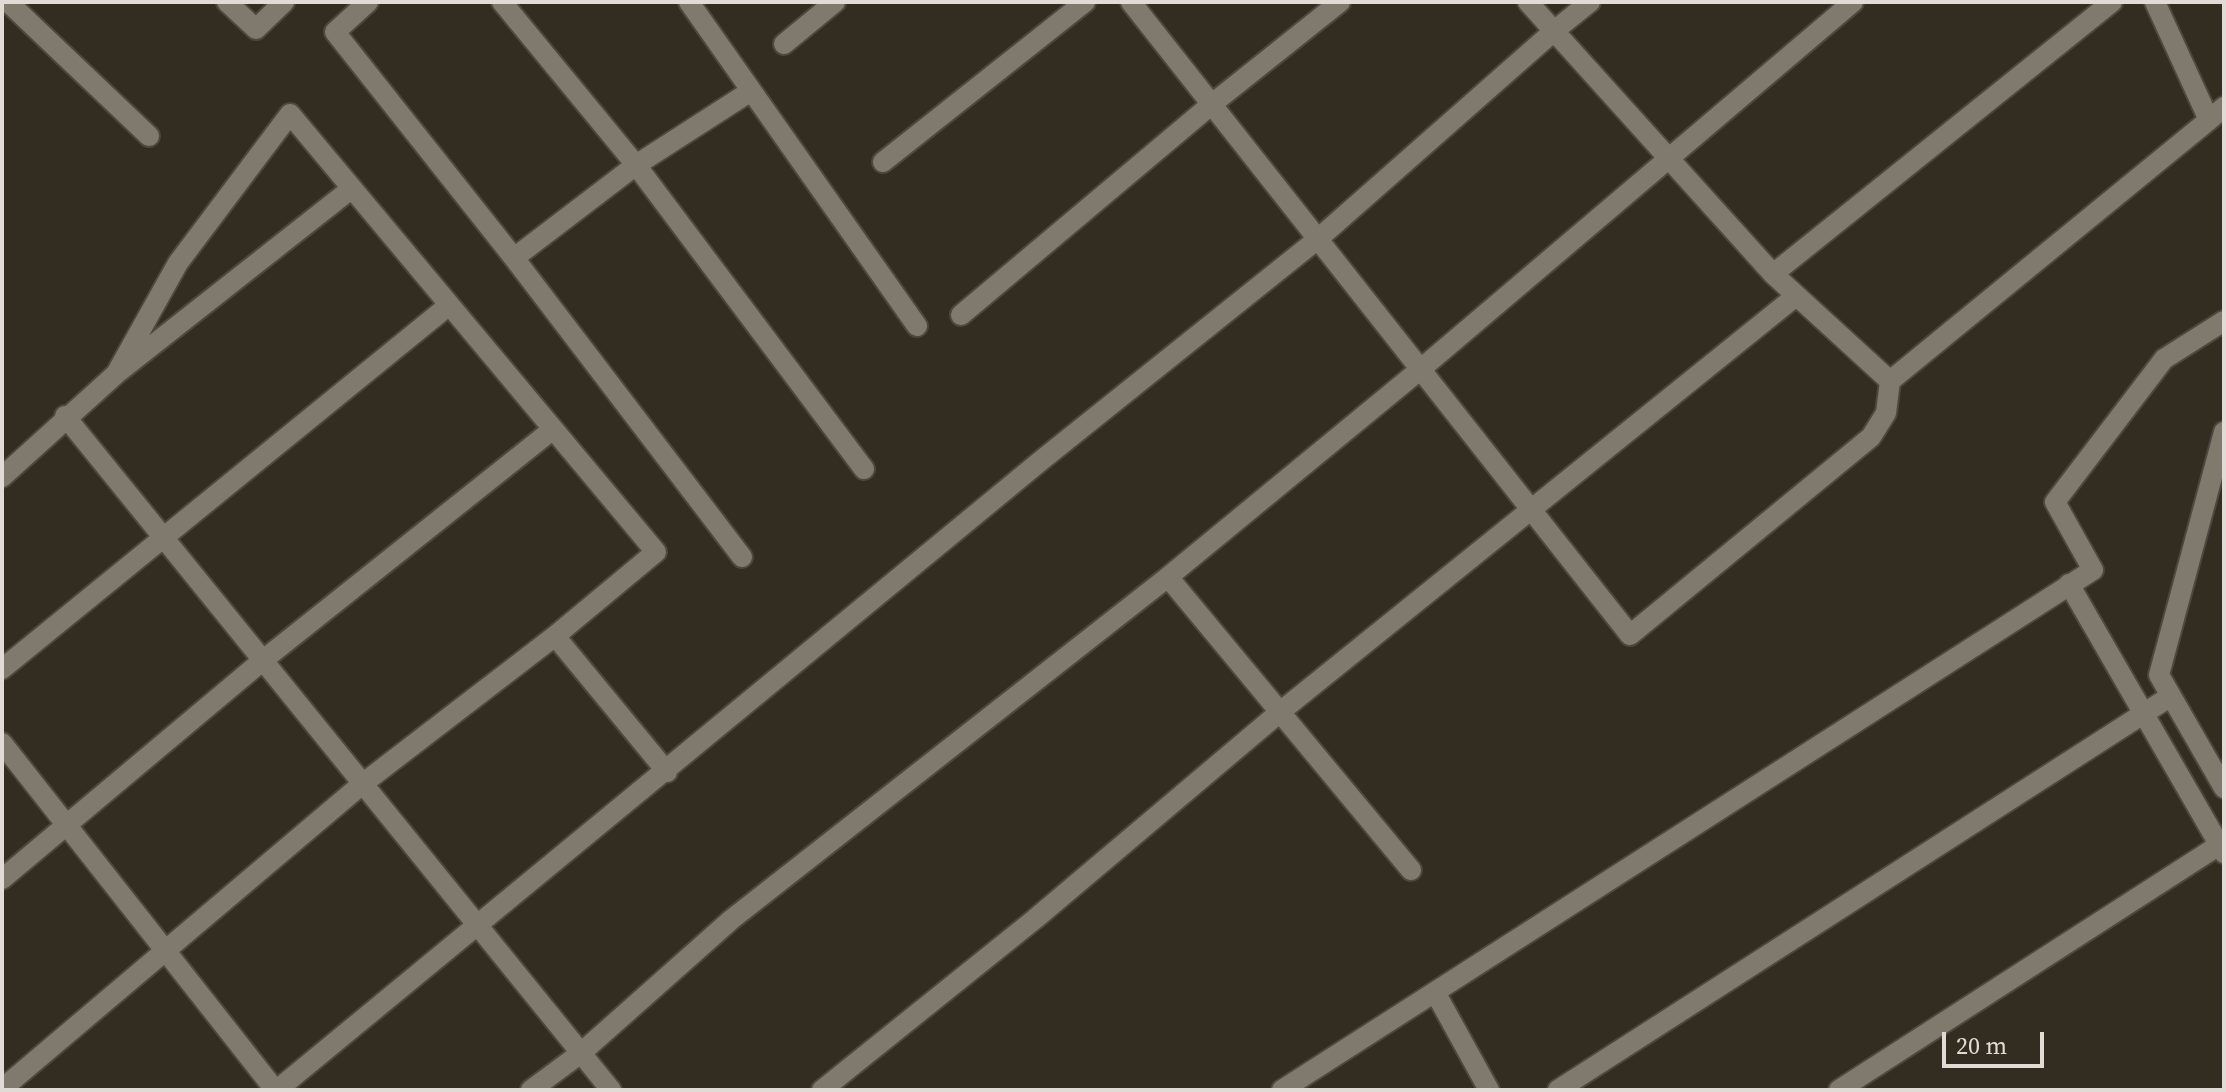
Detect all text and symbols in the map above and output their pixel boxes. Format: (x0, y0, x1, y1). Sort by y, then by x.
scale bar (1946, 1016, 2048, 1066)
text: 20 m (1956, 1029, 2007, 1062)

